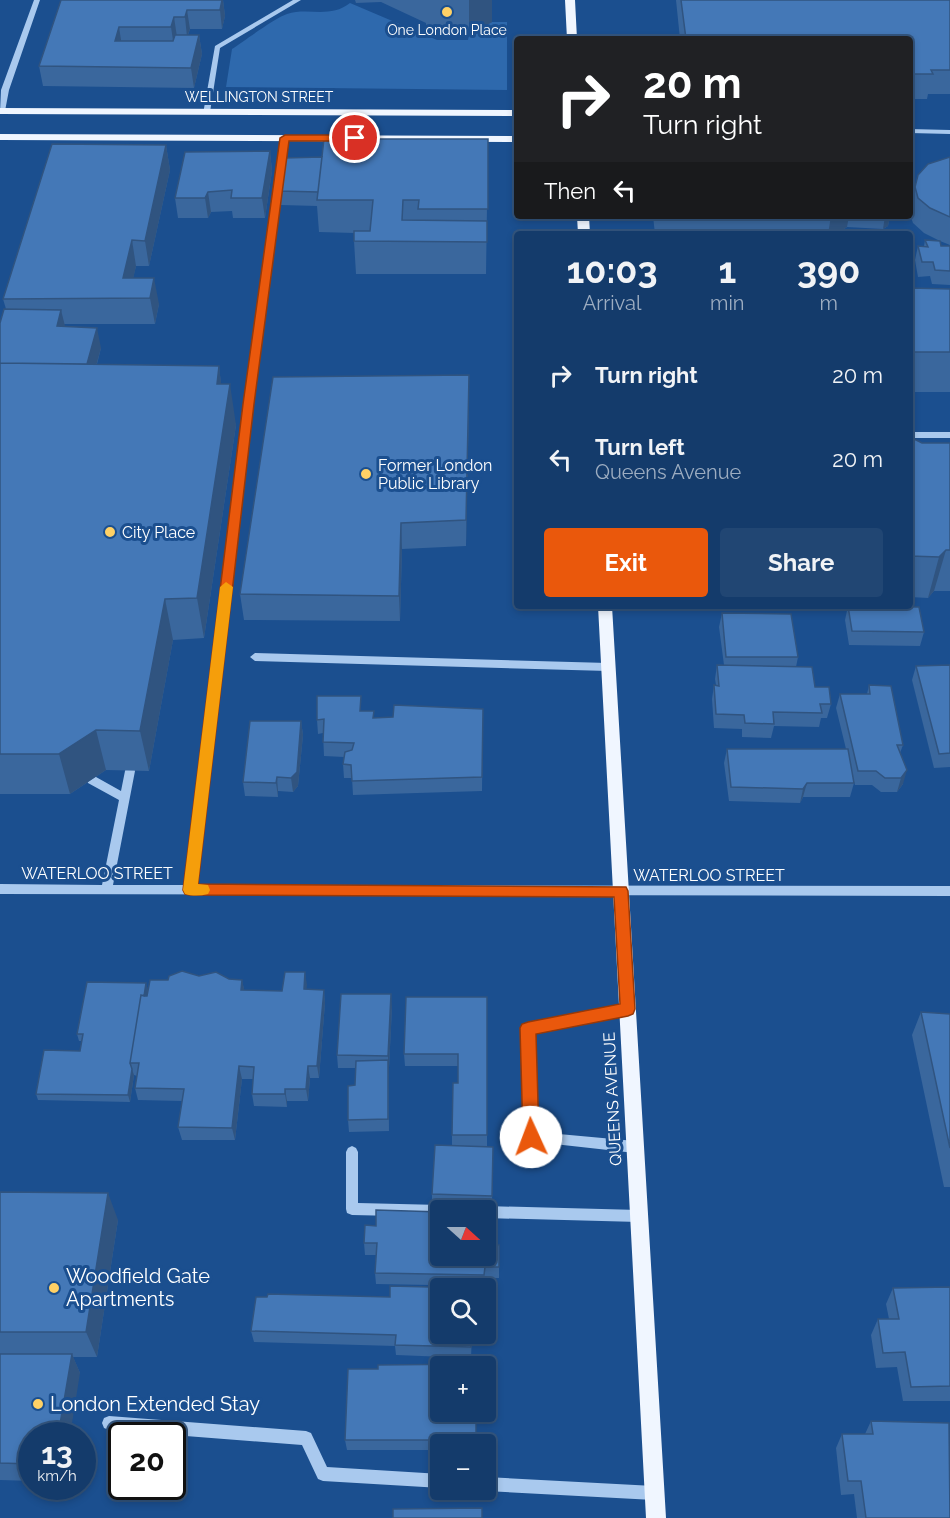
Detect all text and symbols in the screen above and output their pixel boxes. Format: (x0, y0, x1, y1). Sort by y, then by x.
marker: One London Place (440, 5, 454, 19)
place label: One London Place (387, 22, 507, 38)
text: 20 m (643, 59, 742, 108)
icon: right (544, 60, 622, 138)
street label: WELLINGTON STREET (185, 89, 334, 105)
text: Turn right (643, 109, 762, 140)
pin (329, 112, 380, 163)
icon: arrive (338, 121, 371, 154)
icon: left (608, 174, 641, 207)
text: Then (544, 178, 596, 204)
text: 10:03 (567, 249, 658, 291)
text: 1 (718, 249, 736, 291)
text: 390 (797, 249, 860, 291)
text: Arrival (583, 291, 641, 315)
text: min (710, 291, 744, 315)
text: m (820, 291, 838, 315)
icon: right (544, 359, 577, 392)
text: Turn right (595, 362, 698, 388)
text: 20 m (832, 362, 883, 388)
text: Turn left (595, 434, 685, 460)
icon: left (544, 443, 577, 476)
text: 20 m (832, 446, 883, 472)
place label: Former London Public Library (378, 456, 492, 493)
text: Queens Avenue (595, 460, 741, 484)
marker: Former London Public Library (359, 467, 373, 481)
place label: City Place (122, 523, 195, 542)
marker: City Place (103, 525, 117, 539)
button: Exit (544, 528, 708, 597)
button: Share (720, 528, 883, 597)
street label: WATERLOO STREET (21, 864, 173, 883)
street label: WATERLOO STREET (633, 866, 785, 885)
street label: QUEENS AVENUE (599, 1031, 625, 1166)
position arrow (499, 1105, 563, 1169)
north arrow (430, 1200, 496, 1266)
map controls (430, 1200, 496, 1500)
place label: Woodfield Gate Apartments (66, 1264, 210, 1311)
button: search (430, 1278, 496, 1344)
marker: Woodfield Gate Apartments (47, 1281, 61, 1295)
button: + (430, 1356, 496, 1422)
place label: London Extended Stay (50, 1392, 260, 1416)
marker: London Extended Stay (31, 1397, 45, 1411)
speed limit sign: 20 (108, 1422, 186, 1500)
button: − (430, 1434, 496, 1500)
text: 13 (41, 1436, 73, 1471)
text: km/h (37, 1467, 77, 1485)

